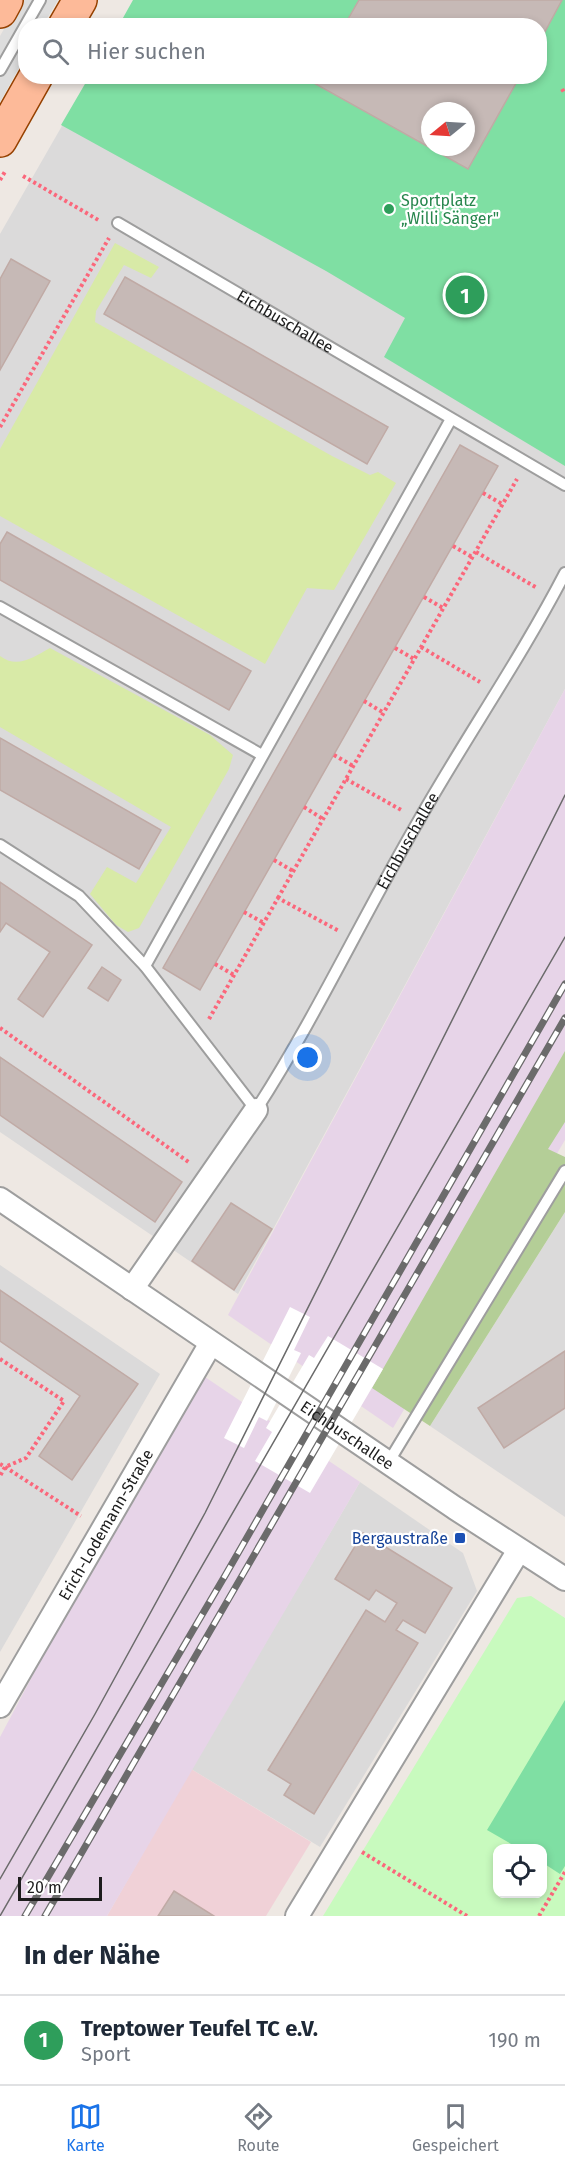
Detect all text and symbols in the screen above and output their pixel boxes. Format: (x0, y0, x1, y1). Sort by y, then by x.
search box (18, 18, 547, 84)
icon: search (39, 35, 72, 68)
text: Hier suchen (87, 38, 206, 65)
north arrow (421, 102, 475, 156)
place label: Sportplatz „Willi Sänger" (401, 191, 499, 228)
marker: Sportplatz „Willi Sänger" (382, 202, 396, 216)
pin: 1 (446, 272, 484, 318)
street label: Eichbuschallee (233, 286, 337, 357)
street label: Eichbuschallee (373, 789, 443, 893)
your location (293, 1043, 322, 1072)
street label: Eichbuschallee (297, 1397, 398, 1474)
street label: Erich-Lodemann-Straße (55, 1446, 157, 1604)
place label: Bergaustraße (352, 1529, 448, 1548)
marker: Bergaustraße (453, 1531, 467, 1545)
map controls (493, 1844, 547, 1898)
button: locate (493, 1844, 547, 1898)
scale bar (18, 1874, 102, 1902)
text: 20 m (27, 1878, 62, 1897)
text: In der Nähe (24, 1940, 160, 1971)
text: Treptower Teufel TC e.V. (81, 2015, 318, 2042)
text: 1 (39, 2028, 48, 2052)
text: 190 m (488, 2028, 541, 2052)
text: Sport (81, 2042, 130, 2066)
tab: Karte (66, 2100, 105, 2155)
tab: Route (237, 2100, 280, 2155)
tab: Gespeichert (412, 2100, 499, 2155)

